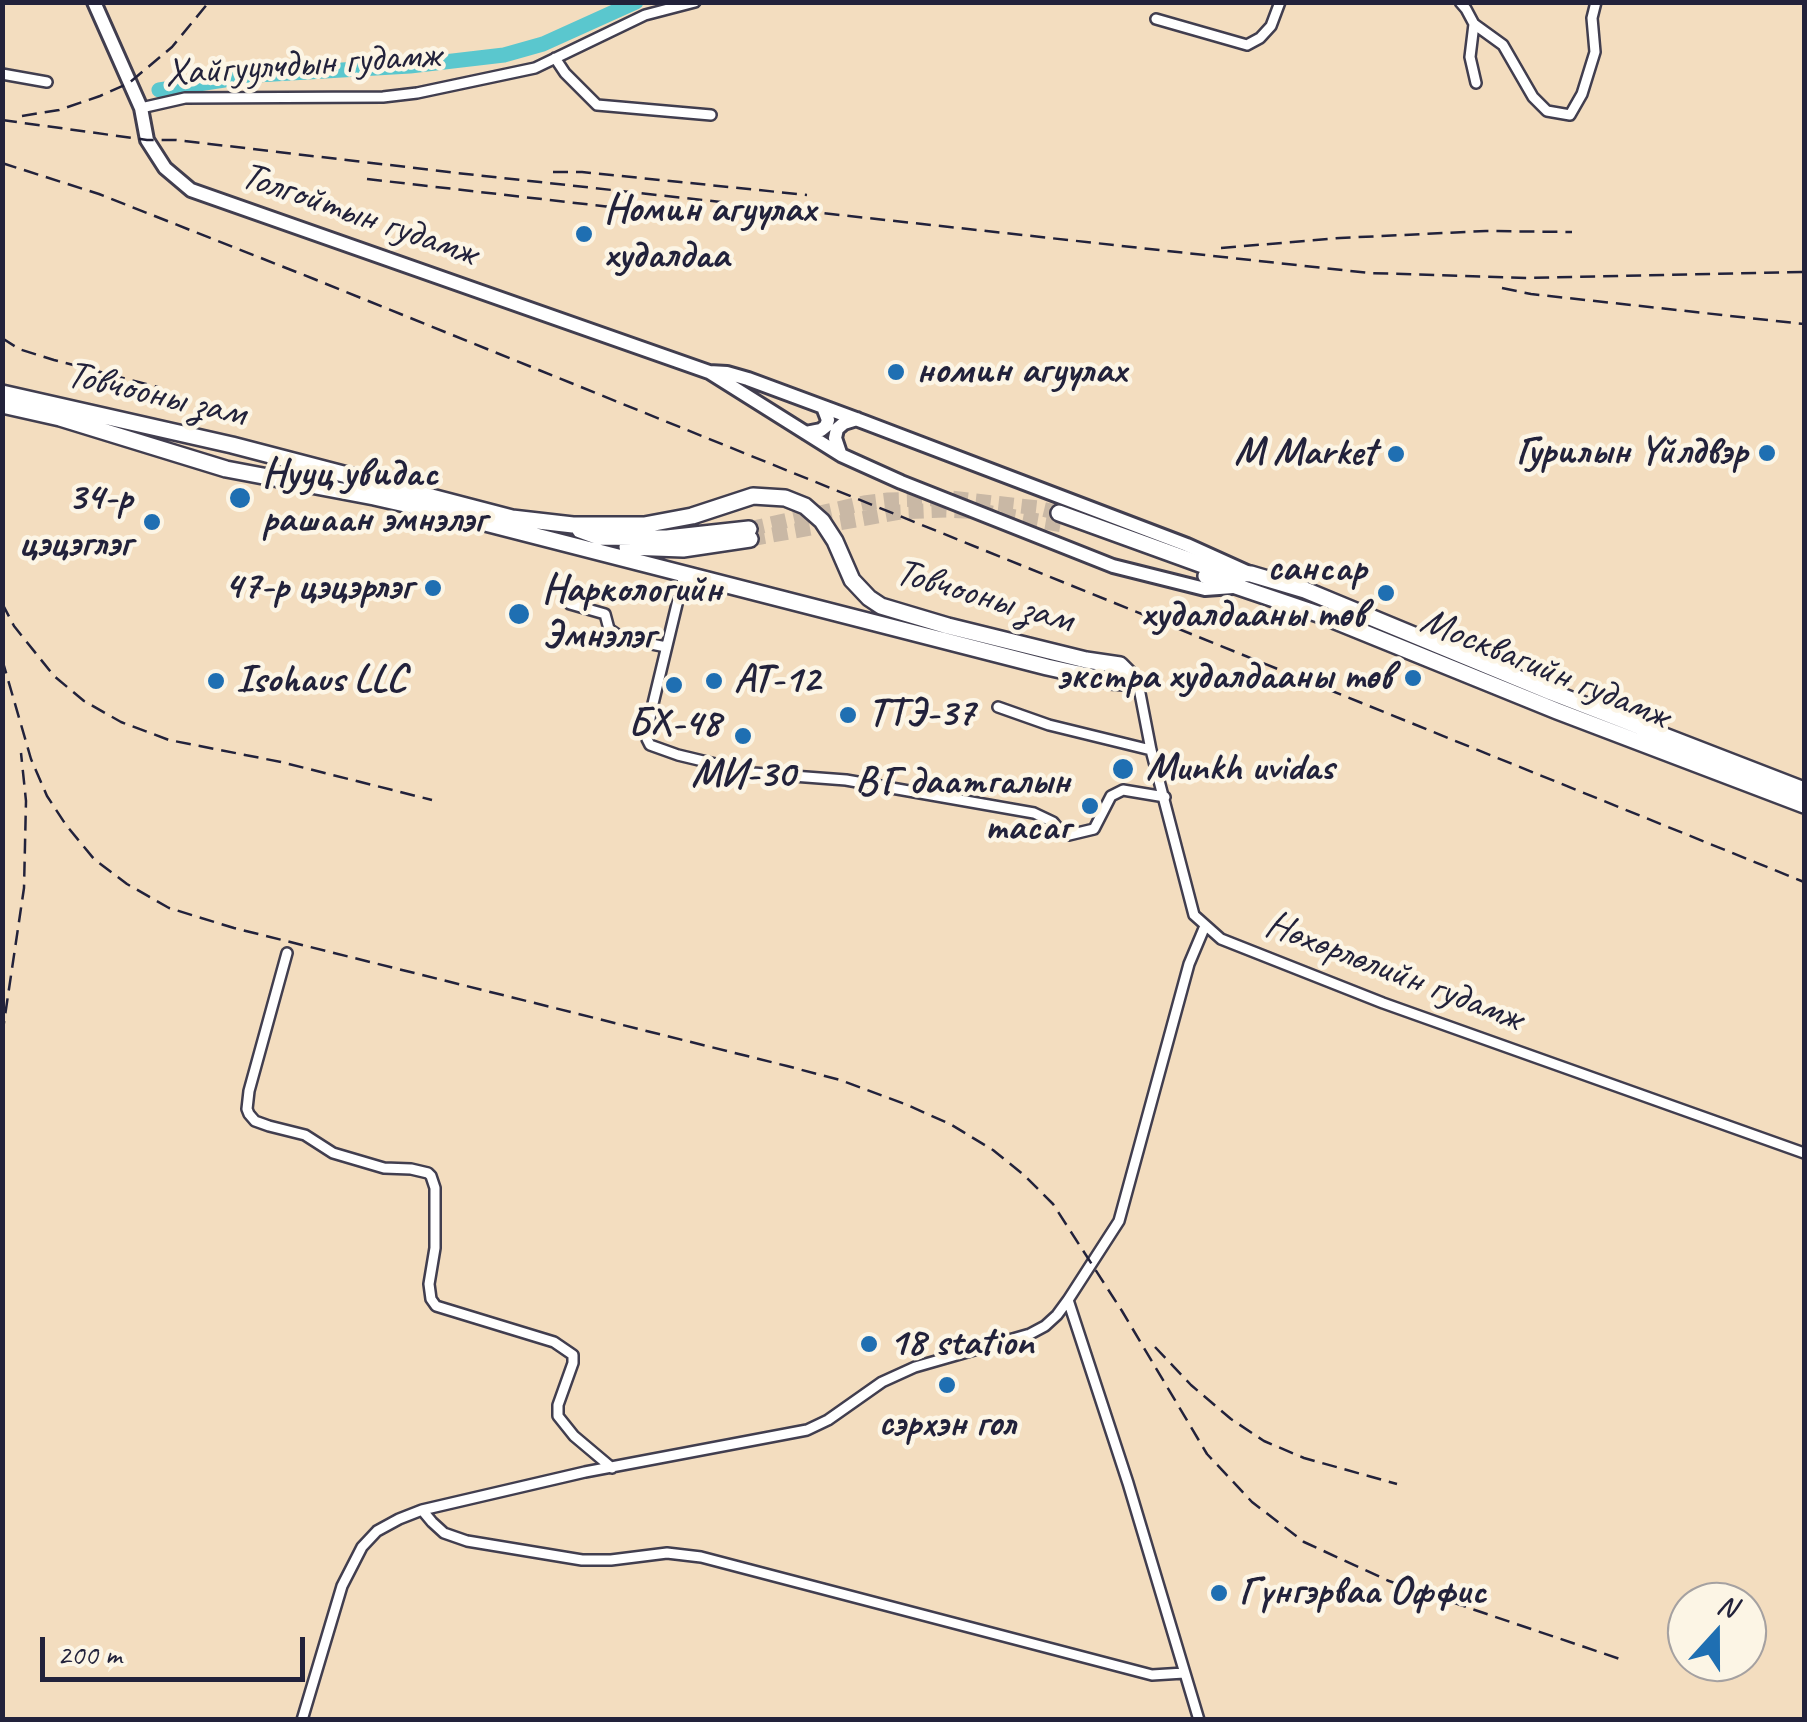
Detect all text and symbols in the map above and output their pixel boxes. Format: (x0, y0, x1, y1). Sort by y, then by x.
street label: Хайгуулчдын гудамж (163, 31, 443, 99)
street label: Толгойтын гудамж (234, 152, 484, 278)
place label: Номин агуулах худалдаа (604, 187, 816, 281)
marker: Номин агуулах худалдаа (573, 223, 595, 245)
place label: номин агуулах (916, 348, 1127, 396)
street label: Товчооны зам (62, 351, 250, 439)
marker: номин агуулах (885, 361, 907, 383)
place label: Гурилын Үйлдвэр (1516, 429, 1747, 477)
place label: М Market (1234, 430, 1376, 478)
marker: Гурилын Үйлдвэр (1756, 442, 1778, 464)
marker: М Market (1385, 443, 1407, 465)
place label: Нууц увидас рашаан эмнэлэг (262, 451, 486, 545)
place label: 34-р цэцэглэг (19, 475, 132, 569)
marker: Нууц увидас рашаан эмнэлэг (227, 485, 253, 511)
marker: 34-р цэцэглэг (141, 511, 163, 533)
place label: сансар худалдааны төв (1141, 546, 1366, 640)
street label: Товчооны зам (890, 549, 1078, 645)
place label: 47-р цэцэрлэг (224, 564, 413, 612)
place label: Наркологийн Эмнэлэг (542, 567, 722, 661)
marker: 47-р цэцэрлэг (422, 577, 444, 599)
marker: сансар худалдааны төв (1375, 582, 1397, 604)
street label: Москвагийн гудамж (1413, 597, 1677, 741)
marker: Наркологийн Эмнэлэг (506, 601, 532, 627)
place label: экстра худалдааны төв (1057, 654, 1393, 702)
place label: Isohaus LLC (236, 657, 406, 705)
place label: АТ-12 (734, 657, 820, 705)
marker: экстра худалдааны төв (1402, 667, 1424, 689)
marker: Isohaus LLC (205, 670, 227, 692)
marker: АТ-12 (703, 670, 725, 692)
marker: БХ-48 (663, 674, 685, 696)
place label: ТТЭ-37 (868, 691, 975, 739)
place label: БХ-48 (628, 701, 720, 749)
marker: ТТЭ-37 (837, 704, 859, 726)
marker: МИ-30 (732, 725, 754, 747)
place label: Munkh uvidas (1146, 745, 1334, 793)
place label: МИ-30 (691, 752, 795, 800)
marker: Munkh uvidas (1110, 756, 1136, 782)
place label: ВГ даатгалын тасаг (855, 759, 1070, 853)
marker: ВГ даатгалын тасаг (1079, 795, 1101, 817)
street label: Нөхөрлөлийн гудамж (1258, 901, 1530, 1043)
place label: 18 station (889, 1320, 1034, 1368)
marker: 18 station (858, 1333, 880, 1355)
marker: сэрхэн гол (936, 1374, 958, 1396)
place label: сэрхэн гол (878, 1401, 1016, 1449)
place label: Гүнгэрваа Оффис (1239, 1569, 1486, 1617)
marker: Гүнгэрваа Оффис (1208, 1582, 1230, 1604)
north arrow (1667, 1582, 1767, 1682)
text: N (1713, 1586, 1742, 1625)
scale bar (45, 1617, 310, 1679)
text: 200 m (57, 1635, 122, 1673)

